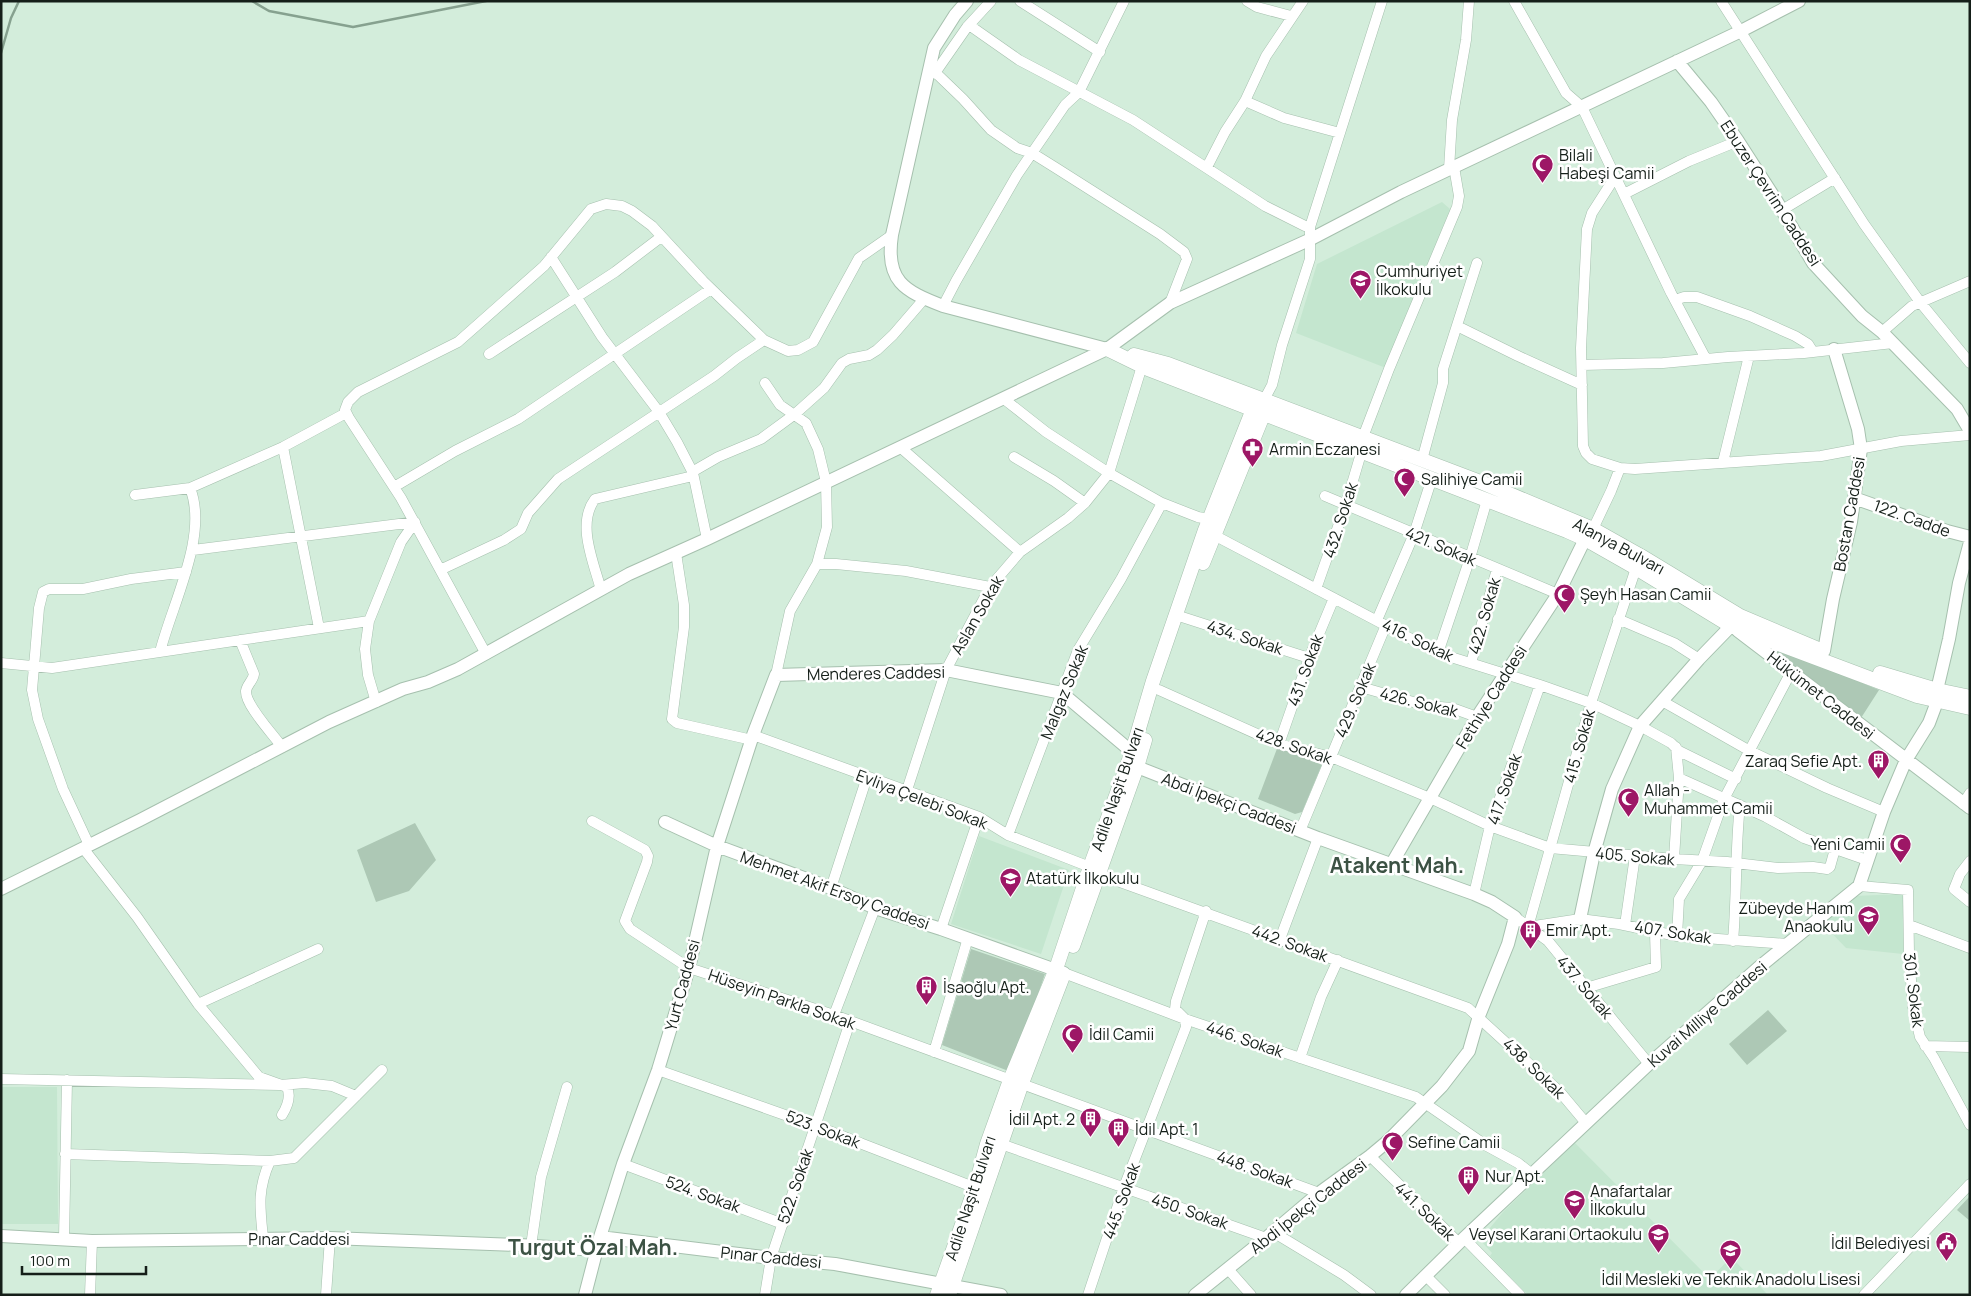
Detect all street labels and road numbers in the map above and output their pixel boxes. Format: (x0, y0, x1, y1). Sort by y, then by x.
street label: Ebuzer Çevrim Caddesi (1716, 116, 1826, 270)
street label: Bostan Caddesi (1828, 455, 1870, 573)
street label: 432. Sokak (1317, 478, 1363, 561)
street label: 122. Cadde (1870, 494, 1954, 542)
street label: Alanya Bulvarı (1569, 513, 1669, 579)
street label: 421. Sokak (1402, 521, 1481, 571)
street label: Aslan Sokak (945, 570, 1009, 659)
street label: 422. Sokak (1463, 574, 1506, 657)
street label: 416. Sokak (1379, 613, 1458, 667)
street label: 434. Sokak (1204, 614, 1287, 660)
street label: 431. Sokak (1282, 630, 1329, 709)
street label: Malgaz Sokak (1035, 640, 1093, 743)
street label: Fethiye Caddesi (1450, 641, 1532, 753)
street label: Hükümet Caddesi (1763, 646, 1879, 744)
street label: 429. Sokak (1329, 658, 1381, 741)
street label: Menderes Caddesi (807, 661, 945, 685)
street label: 426. Sokak (1378, 682, 1461, 723)
street label: 415. Sokak (1558, 705, 1600, 786)
street label: 428. Sokak (1253, 723, 1336, 770)
street label: Adile Naşit Bulvarı (1085, 724, 1149, 854)
street label: 417. Sokak (1482, 749, 1527, 828)
street label: Evliya Çelebi Sokak (853, 764, 992, 835)
street label: Abdi İpekçi Caddesi (1158, 767, 1300, 839)
street label: 405. Sokak (1594, 842, 1677, 871)
street label: Mehmet Akif Ersoy Caddesi (737, 845, 933, 935)
street label: 407. Sokak (1633, 915, 1714, 949)
street label: 442. Sokak (1249, 919, 1332, 967)
street label: Yurt Caddesi (659, 937, 705, 1033)
street label: 437. Sokak (1552, 951, 1619, 1024)
street label: 301. Sokak (1898, 951, 1930, 1030)
street label: Kuvai Milliye Caddesi (1643, 956, 1771, 1072)
street label: Hüseyin Parkla Sokak (705, 963, 860, 1035)
street label: 446. Sokak (1203, 1016, 1288, 1063)
street label: 438. Sokak (1498, 1033, 1571, 1104)
street label: 523. Sokak (783, 1105, 864, 1154)
street label: Adile Naşit Bulvarı (939, 1133, 1001, 1263)
street label: 522. Sokak (772, 1144, 819, 1227)
street label: 448. Sokak (1214, 1145, 1297, 1193)
street label: Abdi İpekçi Caddesi (1245, 1153, 1371, 1259)
street label: 445. Sokak (1097, 1159, 1145, 1242)
street label: 524. Sokak (663, 1170, 744, 1218)
street label: 441. Sokak (1390, 1177, 1461, 1246)
street label: 450. Sokak (1149, 1188, 1232, 1235)
street label: Pınar Caddesi (248, 1228, 350, 1250)
street label: Pınar Caddesi (719, 1241, 823, 1273)

